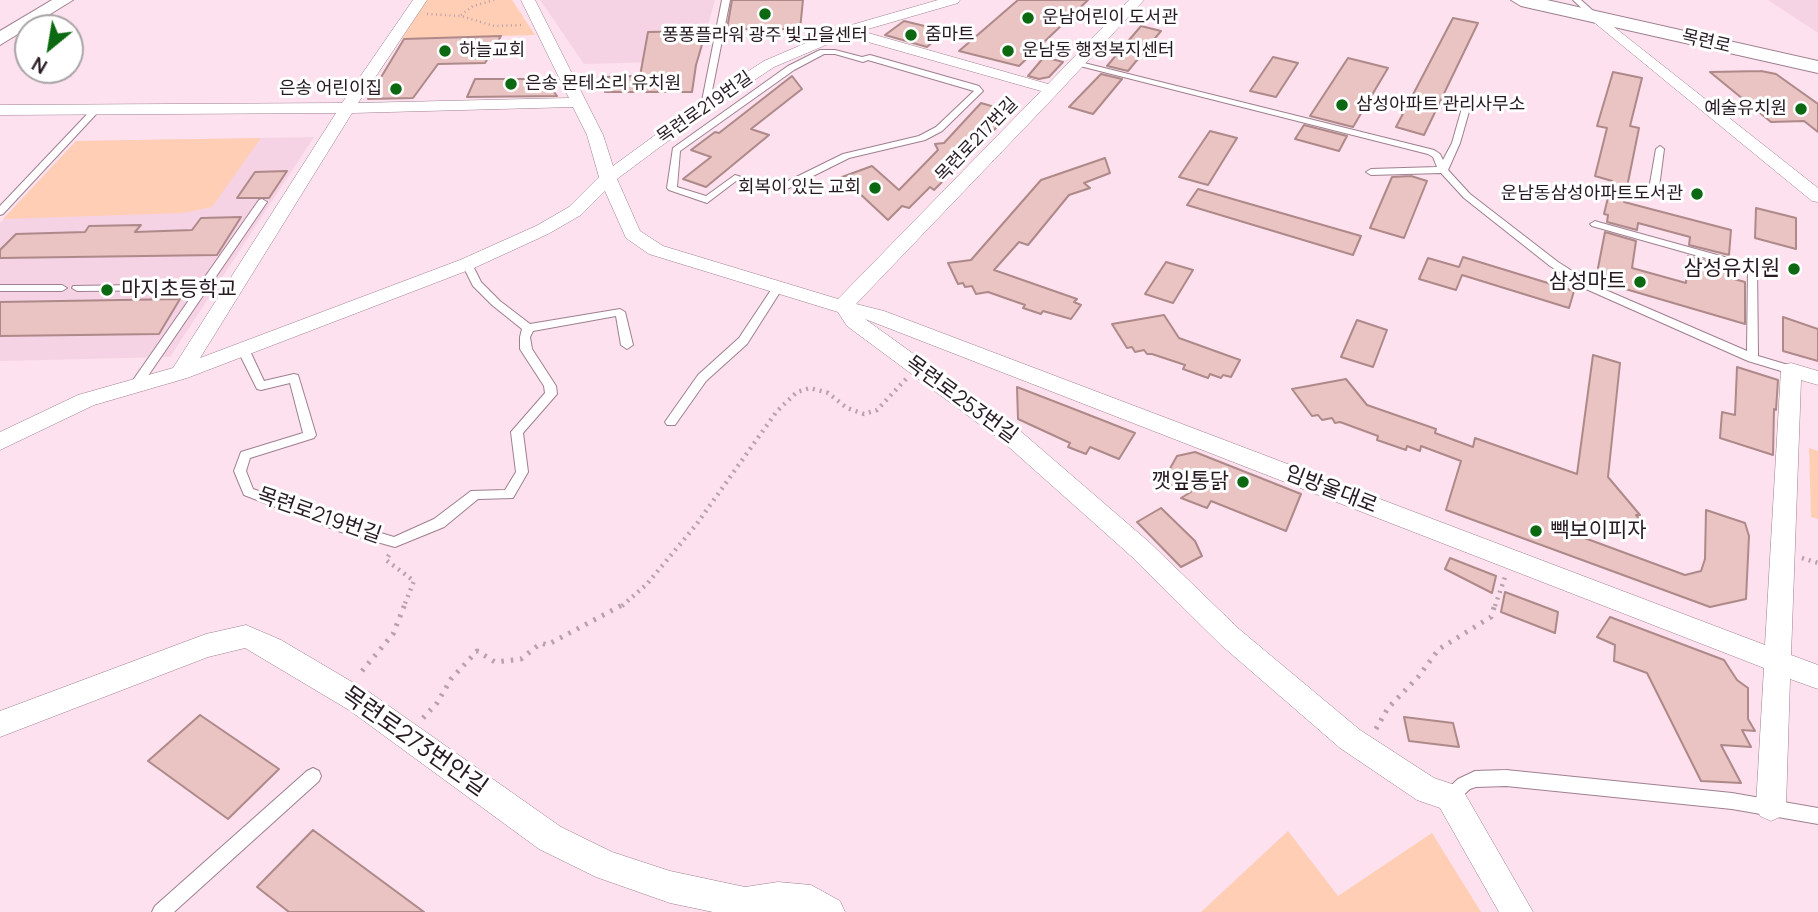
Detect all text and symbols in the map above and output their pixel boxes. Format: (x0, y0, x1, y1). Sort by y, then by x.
marker: 퐁퐁플라워 광주 빛고을센터 (757, 6, 773, 22)
place label: 운남어린이 도서관 (1042, 7, 1178, 29)
marker: 운남어린이 도서관 (1020, 10, 1036, 26)
north arrow (14, 14, 84, 84)
place label: 줌마트 (925, 24, 975, 46)
place label: 퐁퐁플라워 광주 빛고을센터 (662, 25, 868, 47)
street label: 목련로 (1679, 26, 1733, 58)
marker: 줌마트 (903, 27, 919, 43)
place label: 하늘교회 (459, 40, 525, 62)
place label: 운남동 행정복지센터 (1022, 40, 1175, 62)
marker: 하늘교회 (437, 43, 453, 59)
marker: 운남동 행정복지센터 (1000, 43, 1016, 59)
text: N (27, 51, 52, 80)
street label: 목련로219번길 (653, 67, 757, 149)
place label: 은송 몬테소리 유치원 (525, 73, 681, 95)
marker: 은송 몬테소리 유치원 (503, 76, 519, 92)
place label: 은송 어린이집 (279, 78, 382, 100)
marker: 은송 어린이집 (388, 81, 404, 97)
street label: 목련로217번길 (931, 93, 1023, 187)
place label: 삼성아파트 관리사무소 (1356, 94, 1525, 116)
marker: 삼성아파트 관리사무소 (1334, 97, 1350, 113)
place label: 예술유치원 (1704, 98, 1787, 120)
marker: 예술유치원 (1793, 101, 1809, 117)
place label: 회복이 있는 교회 (738, 177, 861, 199)
marker: 회복이 있는 교회 (867, 180, 883, 196)
place label: 운남동삼성아파트도서관 (1501, 183, 1683, 205)
marker: 운남동삼성아파트도서관 (1689, 186, 1705, 202)
place label: 삼성유치원 (1683, 256, 1780, 282)
marker: 삼성유치원 (1786, 261, 1802, 277)
place label: 삼성마트 (1549, 269, 1626, 295)
marker: 삼성마트 (1632, 274, 1648, 290)
place label: 마지초등학교 (121, 277, 237, 303)
marker: 마지초등학교 (99, 282, 115, 298)
street label: 목련로253번길 (900, 351, 1022, 449)
street label: 임방울대로 (1281, 461, 1381, 519)
place label: 깻잎통닭 (1152, 469, 1229, 495)
marker: 깻잎통닭 (1235, 474, 1251, 490)
street label: 목련로219번길 (254, 483, 384, 549)
place label: 빽보이피자 (1550, 518, 1647, 544)
marker: 빽보이피자 (1528, 523, 1544, 539)
street label: 목련로273번안길 (336, 681, 492, 803)

